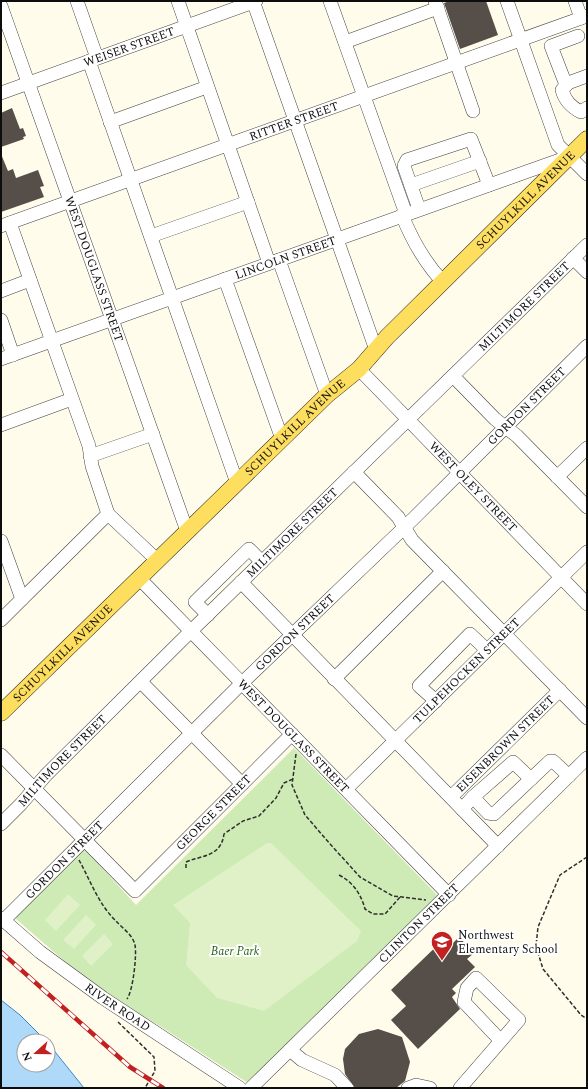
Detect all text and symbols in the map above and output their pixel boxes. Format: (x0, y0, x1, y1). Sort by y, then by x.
street label: WEISER STREET (81, 22, 177, 72)
street label: RITTER STREET (246, 96, 341, 146)
street label: SCHUYLKILL AVENUE (471, 146, 580, 254)
street label: WEST DOUGLASS STREET (60, 194, 129, 344)
street label: LINCOLN STREET (232, 231, 339, 284)
street label: MILTIMORE STREET (474, 257, 574, 356)
street label: GORDON STREET (483, 362, 570, 450)
street label: SCHUYLKILL AVENUE (240, 374, 350, 480)
street label: WEST OLEY STREET (425, 437, 522, 536)
street label: MILTIMORE STREET (242, 483, 342, 582)
street label: GORDON STREET (250, 589, 339, 675)
street label: SCHUYLKILL AVENUE (8, 599, 117, 706)
street label: TULPEHOCKEN STREET (408, 613, 525, 728)
street label: WEST DOUGLASS STREET (233, 675, 354, 797)
street label: EISENBROWN STREET (451, 691, 559, 797)
street label: MILTIMORE STREET (13, 710, 111, 811)
street label: GEORGE STREET (171, 770, 256, 855)
street label: GORDON STREET (20, 816, 108, 904)
street label: CLINTON STREET (374, 879, 463, 968)
place label: Northwest Elementary School (458, 926, 558, 959)
school or university icon: Northwest Elementary School (429, 929, 455, 962)
park label: Baer Park (211, 942, 260, 961)
street label: RIVER ROAD (81, 978, 154, 1036)
north arrow (16, 1033, 56, 1073)
text: N (18, 1049, 37, 1064)

